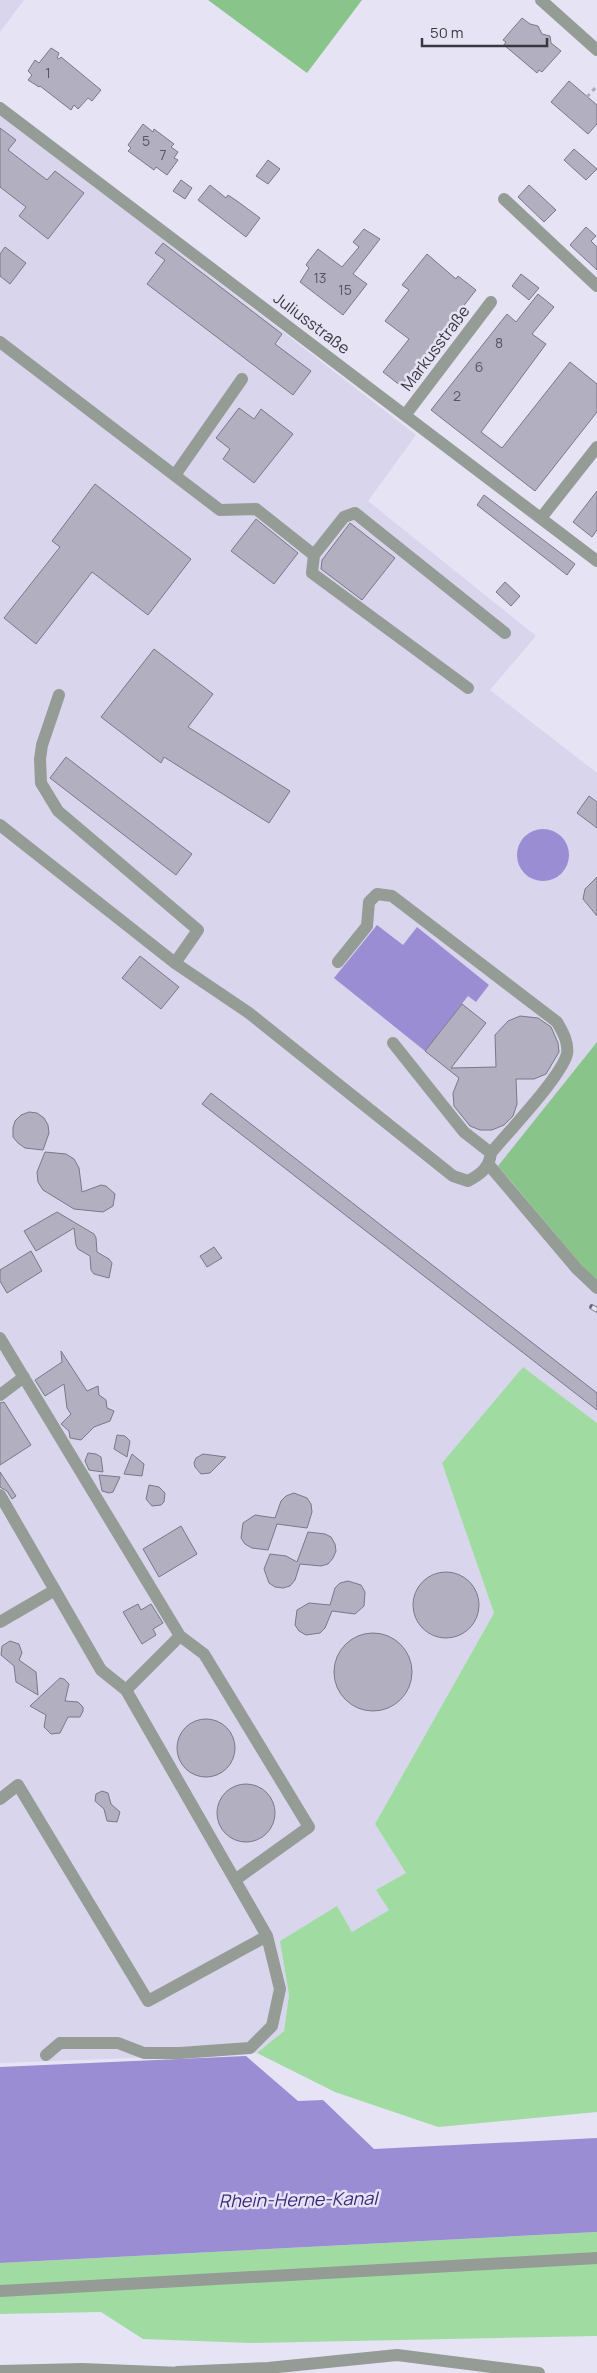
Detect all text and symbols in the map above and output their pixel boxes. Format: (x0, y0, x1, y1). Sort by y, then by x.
scale bar (422, 15, 547, 47)
text: 50 m (430, 22, 464, 43)
house number: 1 (45, 63, 51, 82)
house number: 5 (142, 131, 150, 150)
house number: 7 (159, 145, 167, 164)
house number: 13 (313, 268, 327, 287)
house number: 15 (338, 280, 352, 299)
street label: Juliusstraße (269, 287, 355, 359)
street label: Markusstraße (396, 301, 474, 395)
house number: 8 (495, 333, 503, 352)
house number: 6 (475, 357, 483, 376)
house number: 2 (453, 386, 461, 405)
water label: Rhein-Herne-Kanal (218, 2186, 380, 2212)

